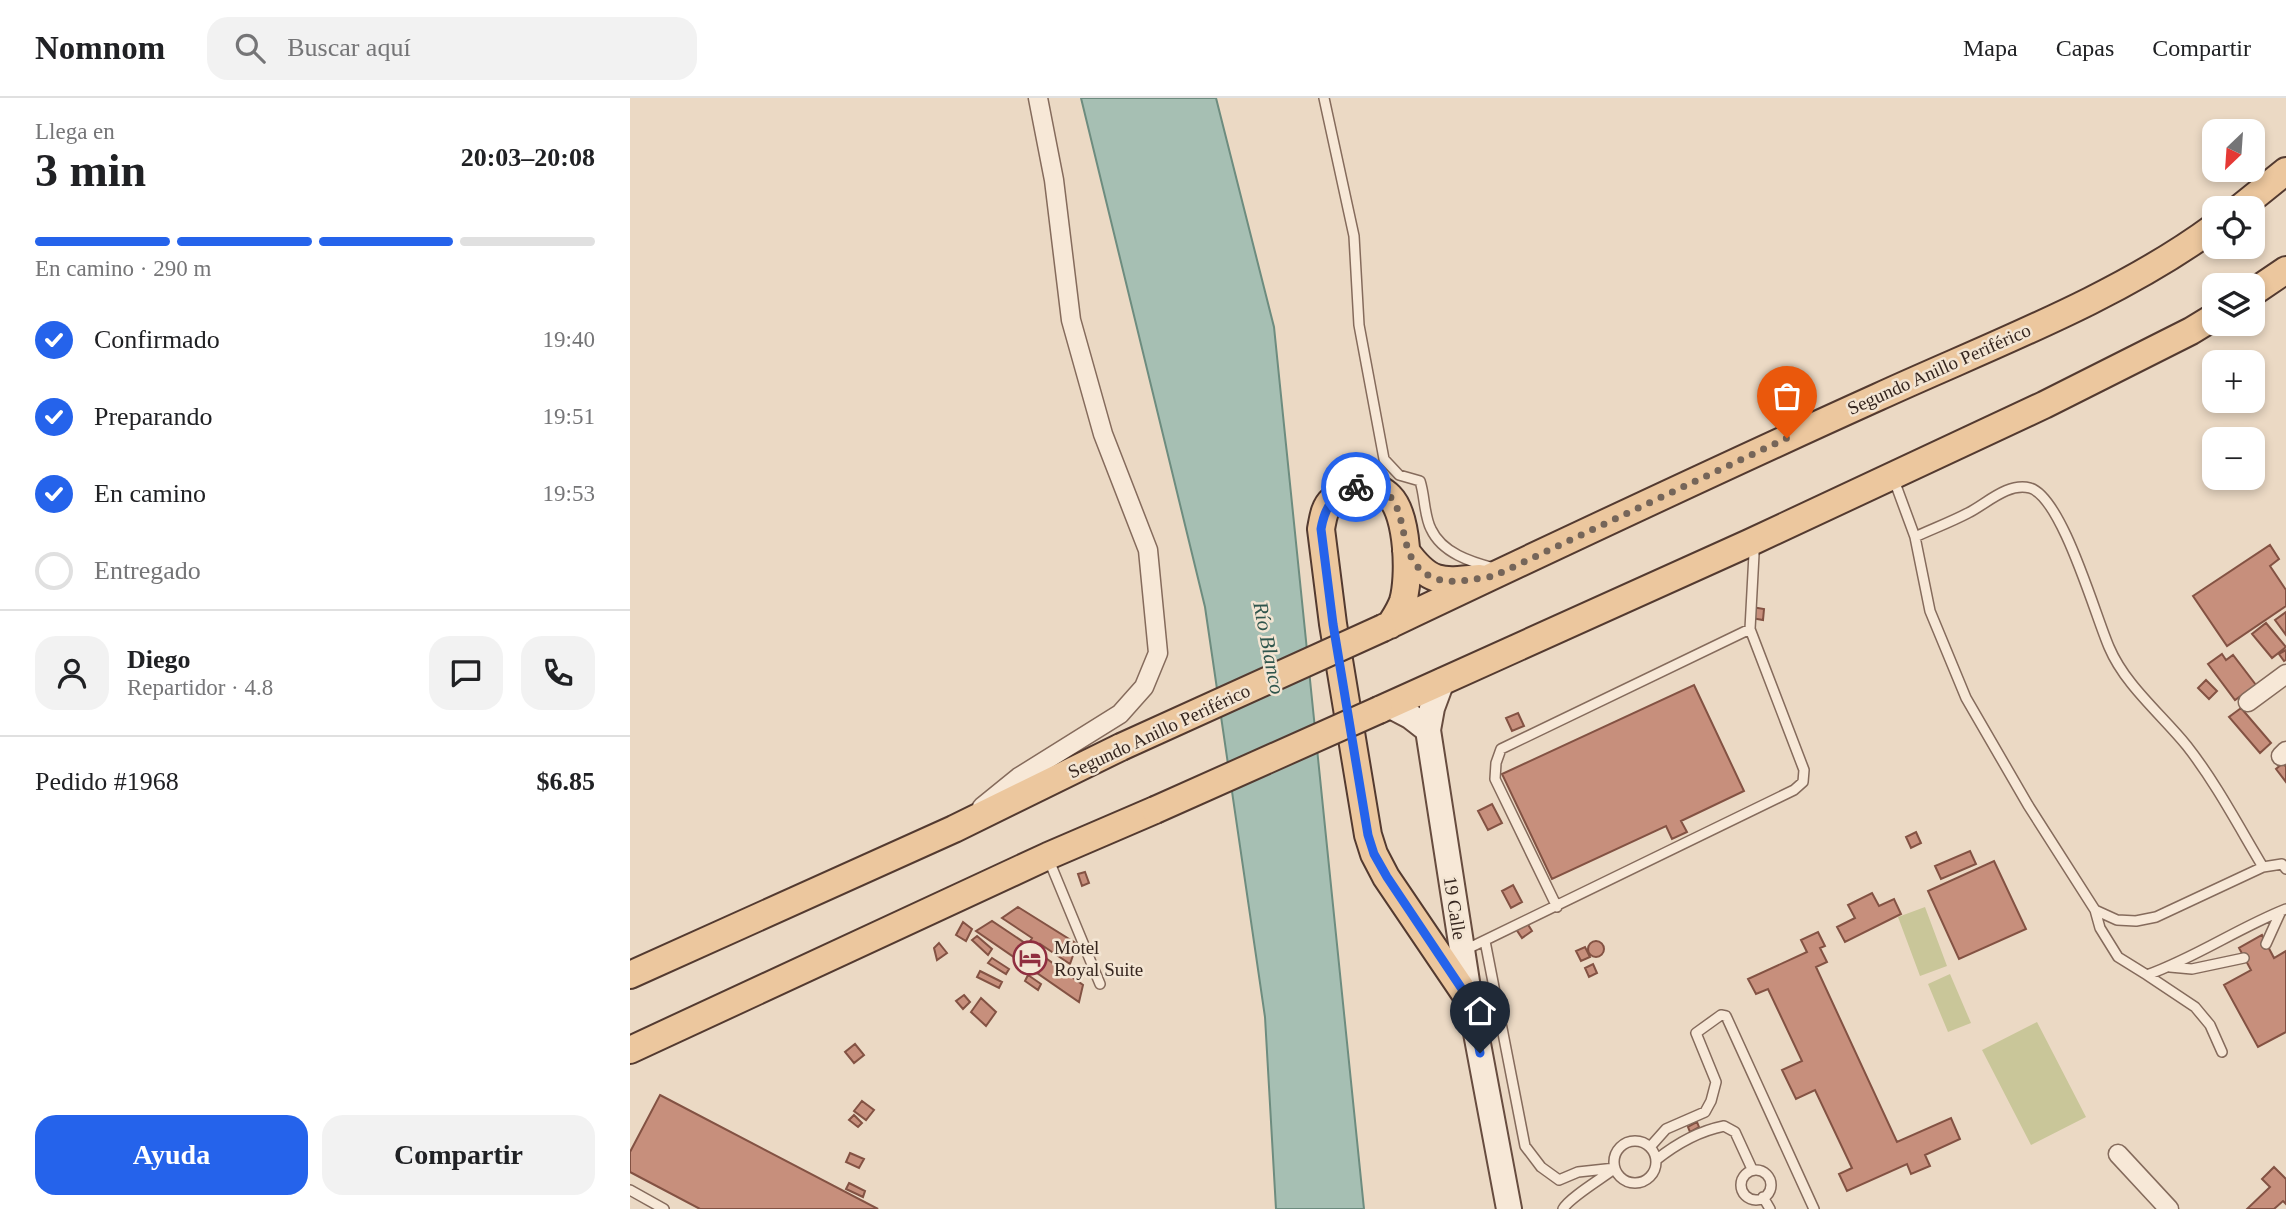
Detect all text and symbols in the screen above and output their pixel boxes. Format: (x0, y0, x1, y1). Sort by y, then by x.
search box (207, 17, 697, 80)
icon: search (231, 29, 269, 67)
text: Nomnom (35, 30, 165, 66)
text: Buscar aquí (287, 33, 411, 62)
text: Mapa (1963, 35, 2018, 61)
text: Capas (2056, 35, 2114, 61)
text: Compartir (2152, 35, 2251, 61)
text: Llega en (35, 119, 115, 144)
north arrow (2202, 119, 2264, 182)
map controls (2202, 119, 2265, 490)
text: 20:03–20:08 (461, 143, 595, 172)
text: 3 min (35, 145, 146, 196)
button: locate (2202, 196, 2265, 259)
text: En camino · 290 m (35, 256, 211, 281)
button: layers (2202, 273, 2265, 336)
street label: Segundo Anillo Periférico (1844, 319, 2034, 419)
icon: check (35, 321, 73, 359)
text: Confirmado (94, 325, 220, 354)
text: 19:40 (543, 327, 595, 352)
button: + (2202, 350, 2265, 413)
pin (1757, 366, 1817, 438)
icon: bag (1768, 377, 1806, 415)
icon: check (35, 398, 73, 436)
text: Preparando (94, 402, 212, 431)
text: 19:51 (543, 404, 595, 429)
button: − (2202, 427, 2265, 490)
courier (1321, 452, 1391, 522)
icon: bike (1337, 468, 1375, 506)
icon: check (35, 475, 73, 513)
text: En camino (94, 479, 206, 508)
text: 19:53 (543, 481, 595, 506)
text: Entregado (94, 556, 201, 585)
water label: Río Blanco (1248, 599, 1290, 696)
button: person (35, 636, 109, 710)
button: chat (429, 636, 503, 710)
button: phone (521, 636, 595, 710)
text: Diego (127, 645, 191, 674)
text: Repartidor · 4.8 (127, 675, 273, 700)
street label: Segundo Anillo Periférico (1065, 680, 1253, 782)
text: Pedido #1968 (35, 767, 179, 796)
text: $6.85 (537, 767, 595, 796)
street label: 19 Calle (1440, 875, 1470, 941)
place label: Motel Royal Suite (1054, 937, 1143, 980)
hotel icon: Motel Royal Suite (1011, 939, 1049, 977)
pin (1450, 981, 1510, 1053)
icon: home (1461, 992, 1499, 1030)
button: Ayuda (35, 1115, 308, 1195)
button: Compartir (322, 1115, 595, 1195)

